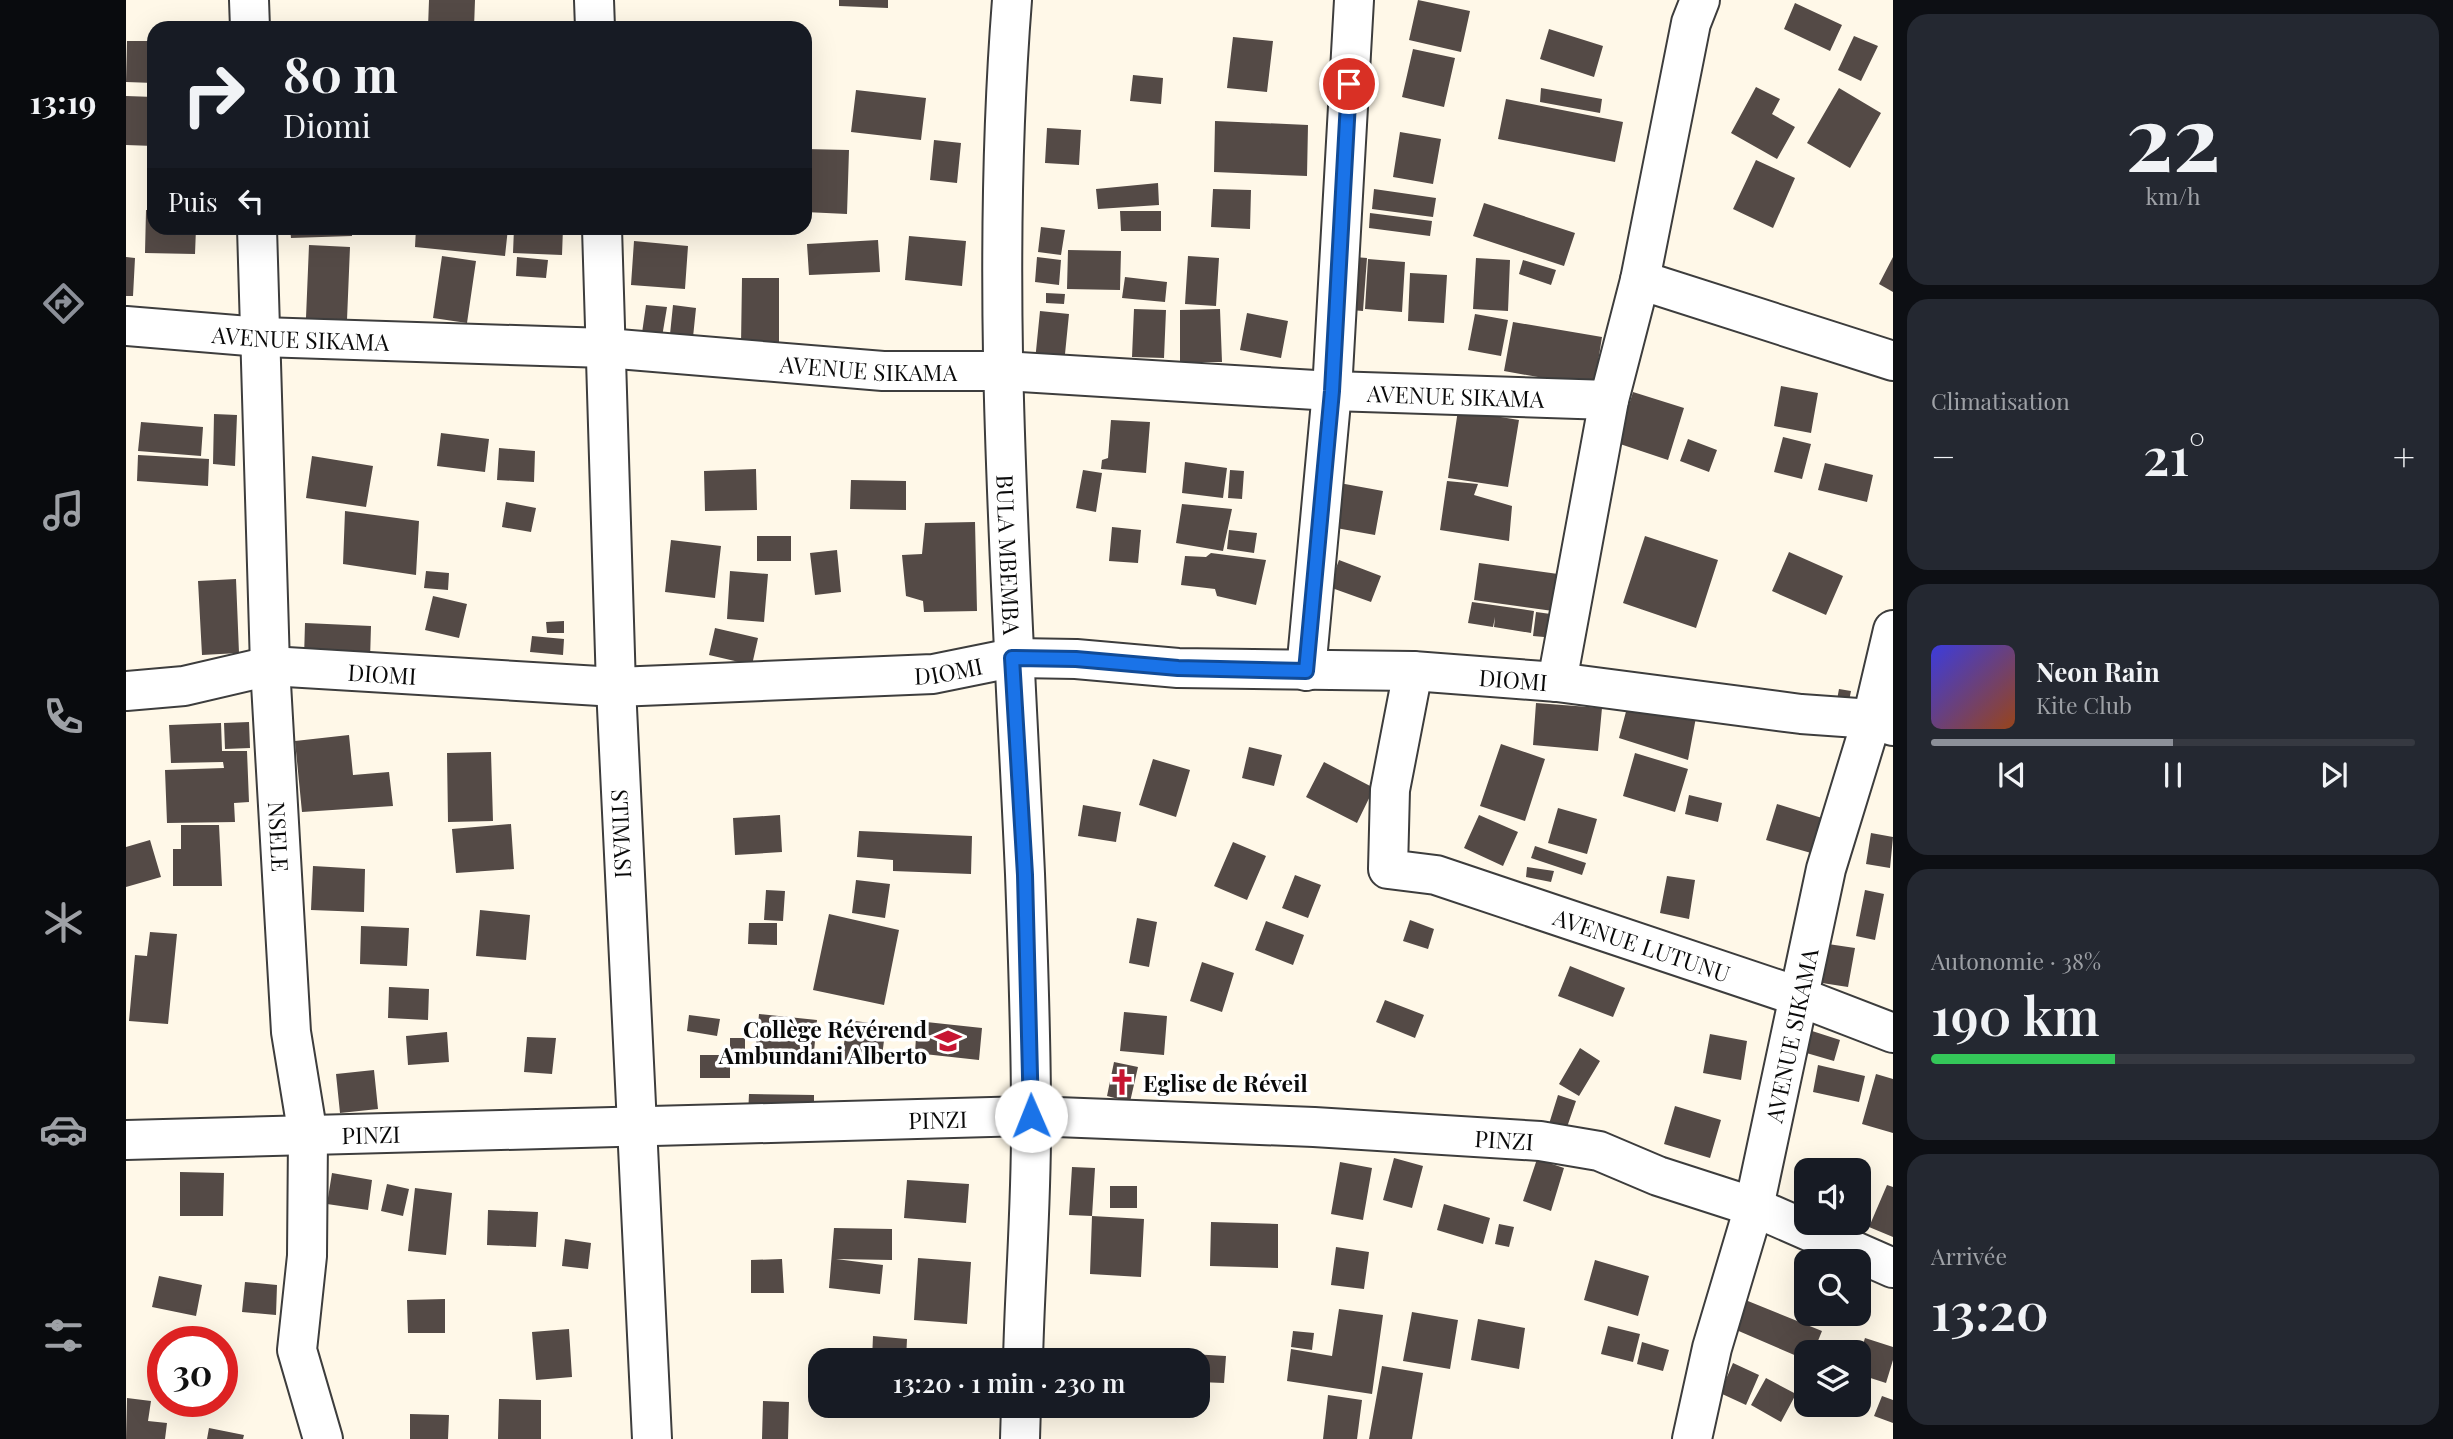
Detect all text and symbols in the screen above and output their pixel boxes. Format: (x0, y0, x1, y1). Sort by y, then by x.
text: 80 m (283, 40, 398, 105)
icon: right (168, 49, 259, 140)
pin (1319, 54, 1379, 114)
icon: arrive (1330, 65, 1368, 103)
text: 22 (2125, 74, 2221, 195)
text: 13:19 (30, 79, 96, 122)
text: Diomi (283, 103, 371, 146)
text: km/h (2145, 180, 2201, 211)
icon: left (232, 182, 270, 220)
text: Puis (168, 184, 218, 219)
icon: directions (39, 279, 88, 328)
street label: AVENUE SIKAMA (210, 317, 390, 357)
street label: AVENUE SIKAMA (778, 347, 958, 387)
street label: AVENUE SIKAMA (1366, 377, 1545, 413)
text: Climatisation (1931, 385, 2070, 416)
text: 21° (2143, 420, 2205, 489)
text: − (1931, 430, 1956, 481)
text: + (2393, 430, 2415, 481)
street label: BULA MBEMBA (991, 474, 1029, 636)
icon: music (39, 486, 88, 535)
street label: DIOMI (914, 649, 985, 690)
text: Neon Rain (2036, 654, 2160, 689)
street label: DIOMI (347, 655, 418, 690)
street label: DIOMI (1478, 661, 1549, 697)
text: Kite Club (2036, 689, 2132, 720)
icon: phone (39, 692, 88, 741)
icon: previous (1993, 756, 2031, 794)
icon: pause (2154, 756, 2192, 794)
icon: next (2315, 756, 2353, 794)
street label: STIMASI (605, 788, 641, 879)
street label: NSELE (262, 801, 297, 872)
icon: climate (39, 898, 88, 947)
street label: AVENUE LUTUNU (1549, 900, 1735, 988)
street label: AVENUE SIKAMA (1757, 945, 1824, 1126)
text: Autonomie · 38% (1931, 945, 2101, 976)
text: 190 km (1931, 980, 2100, 1049)
place label: Collège Révérend Ambundani Alberto (718, 1013, 927, 1070)
school or university icon: Collège Révérend Ambundani Alberto (933, 1026, 963, 1056)
church icon: Eglise de Réveil (1107, 1067, 1137, 1097)
place label: Eglise de Réveil (1143, 1067, 1308, 1098)
position arrow (994, 1079, 1068, 1153)
street label: PINZI (908, 1102, 968, 1135)
icon: car (39, 1105, 88, 1154)
street label: PINZI (341, 1117, 401, 1150)
street label: PINZI (1474, 1121, 1535, 1156)
map controls (1794, 1158, 1871, 1417)
button: sound (1794, 1158, 1871, 1235)
text: Arrivée (1931, 1240, 2007, 1271)
button: search (1794, 1249, 1871, 1326)
text: 13:20 (1931, 1275, 2049, 1344)
icon: filters (39, 1311, 88, 1360)
speed limit sign: 30 (147, 1326, 238, 1417)
button: layers (1794, 1340, 1871, 1417)
text: 13:20 · 1 min · 230 m (893, 1365, 1125, 1400)

